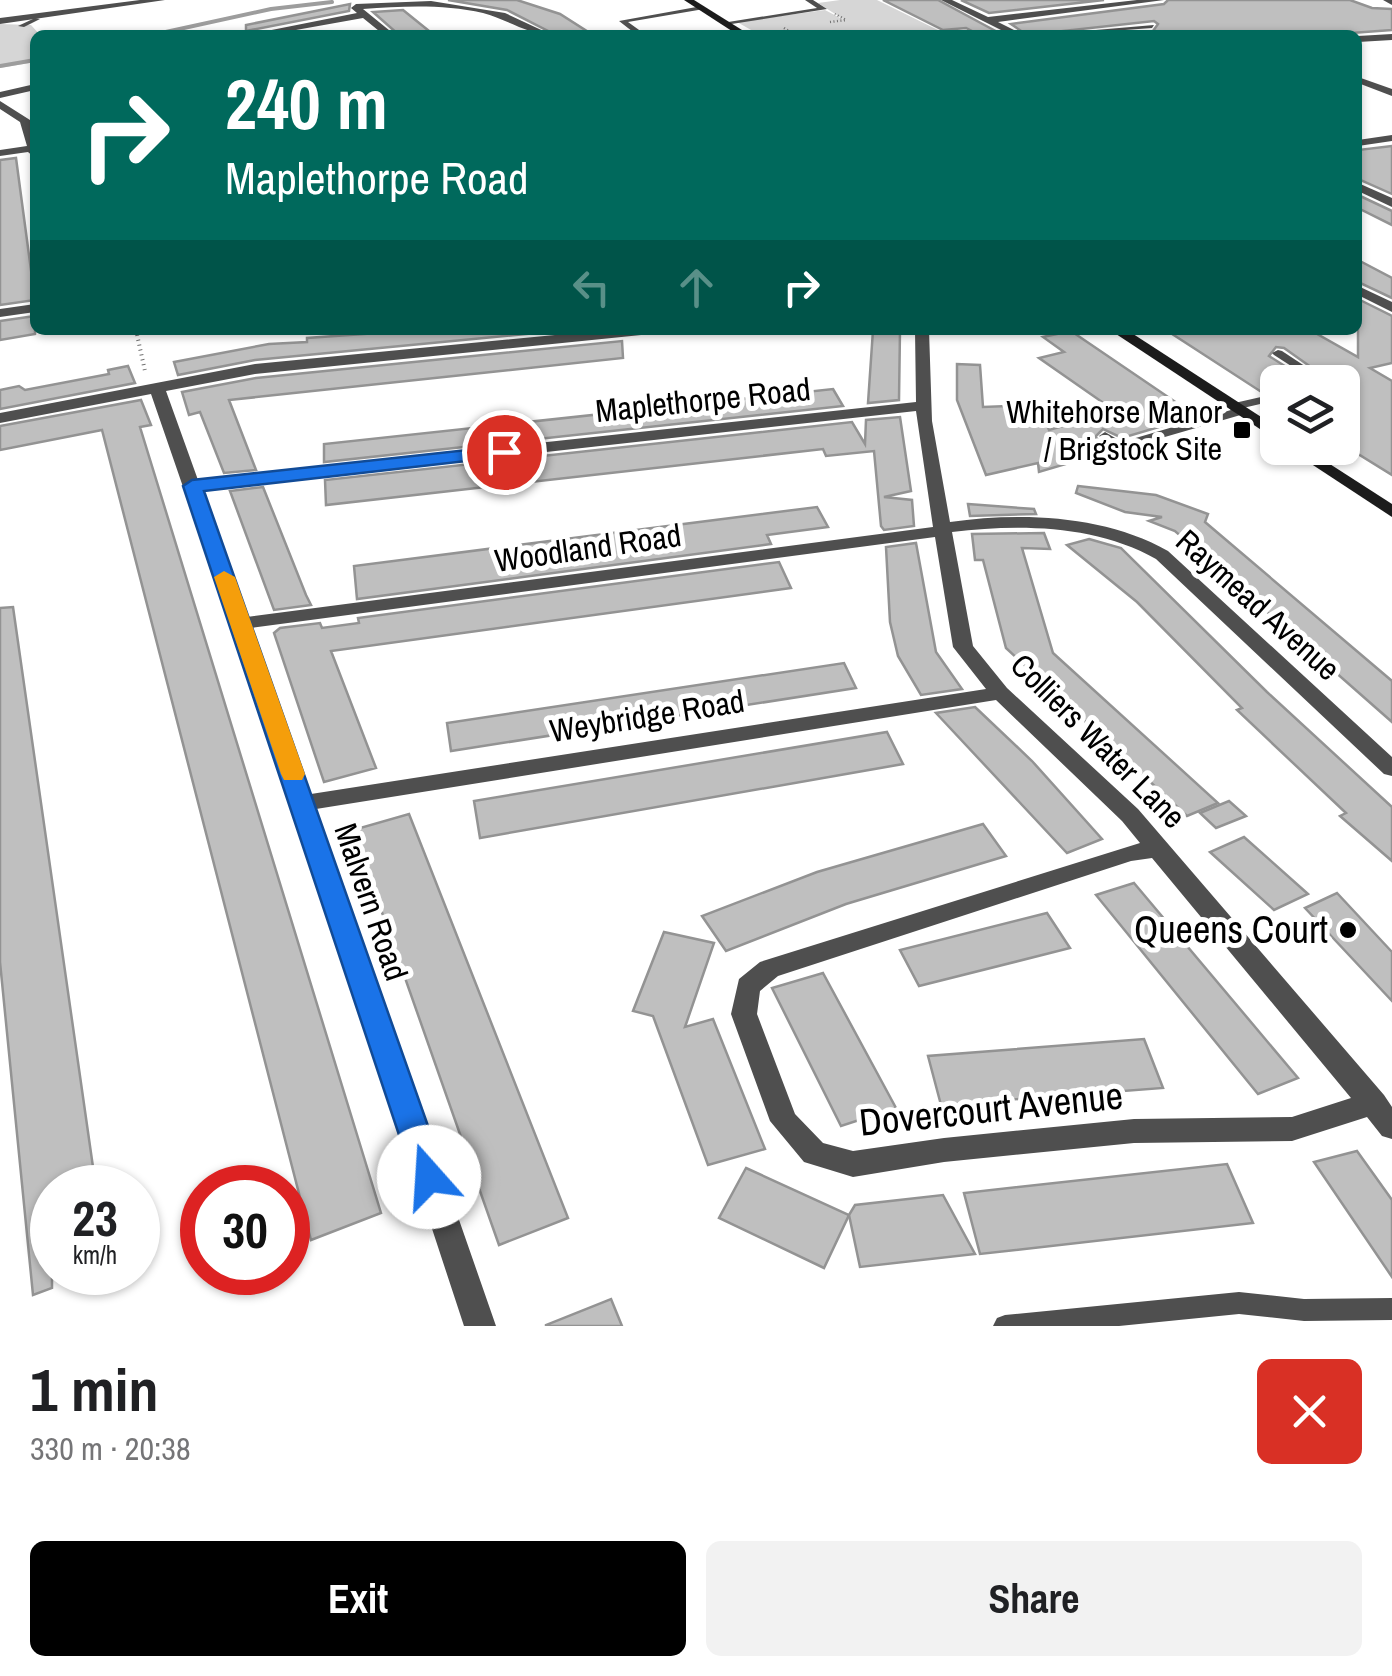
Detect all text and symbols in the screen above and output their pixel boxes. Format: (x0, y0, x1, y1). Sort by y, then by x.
text: 240 m (225, 57, 388, 151)
icon: right (60, 70, 190, 200)
text: Maplethorpe Road (225, 147, 529, 208)
icon: left (564, 260, 619, 315)
icon: ahead (669, 260, 724, 315)
icon: right (774, 260, 829, 315)
map controls (1260, 365, 1360, 465)
button: layers (1260, 365, 1360, 465)
street label: Maplethorpe Road (593, 367, 813, 432)
place label: Whitehorse Manor / Brigstock Site (1006, 390, 1222, 470)
pin (462, 410, 547, 495)
marker: Whitehorse Manor / Brigstock Site (1231, 419, 1253, 441)
icon: arrive (477, 425, 532, 480)
street label: Woodland Road (492, 513, 684, 582)
street label: Raymead Avenue (1167, 519, 1350, 690)
street label: Colliers Water Lane (1002, 644, 1195, 837)
street label: Weybridge Road (547, 679, 747, 752)
street label: Malvern Road (325, 818, 418, 986)
place label: Queens Court (1134, 904, 1328, 955)
marker: Queens Court (1337, 919, 1359, 941)
street label: Dovercourt Avenue (857, 1069, 1125, 1148)
position arrow (377, 1125, 481, 1229)
speed limit sign: 30 (180, 1165, 310, 1295)
text: 23 (72, 1184, 118, 1252)
text: km/h (73, 1238, 117, 1272)
text: 1 min (30, 1349, 159, 1430)
button: close (1257, 1359, 1362, 1464)
text: 330 m · 20:38 (30, 1427, 190, 1470)
button: Exit (30, 1541, 686, 1656)
button: Share (706, 1541, 1362, 1656)

